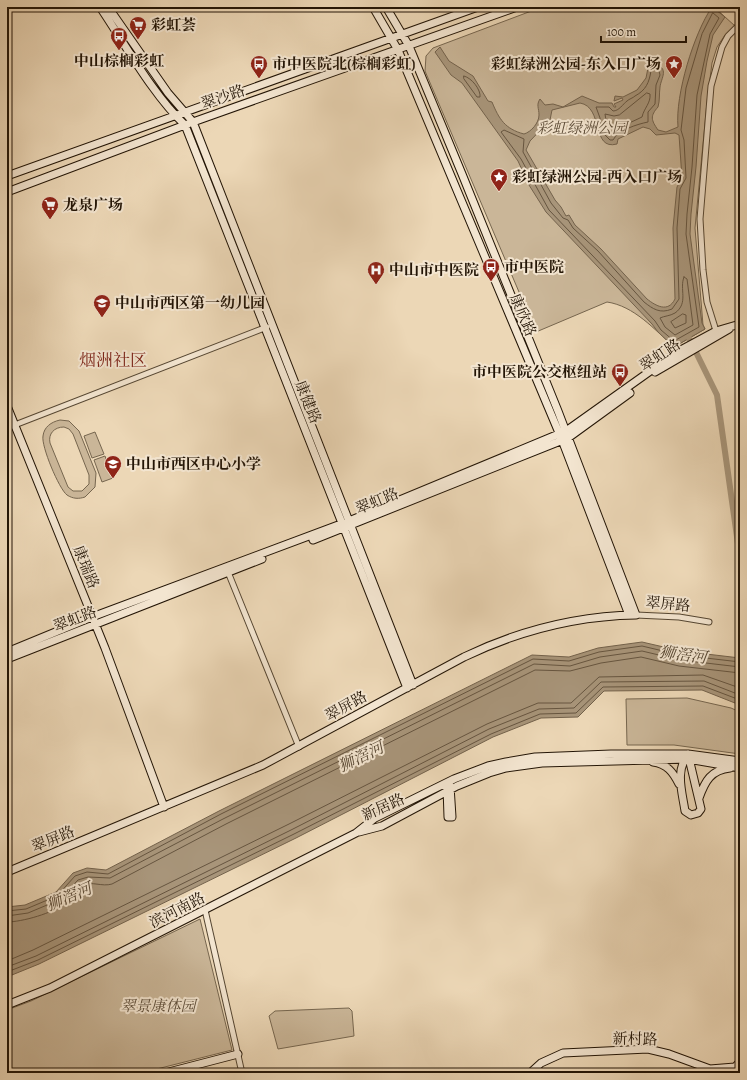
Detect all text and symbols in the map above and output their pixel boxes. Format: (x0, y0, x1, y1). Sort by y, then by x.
supermarket icon: 彩虹荟 (128, 15, 148, 40)
place label: 彩虹荟 (151, 15, 196, 35)
scale bar (601, 18, 686, 44)
text: 100 m (607, 24, 636, 40)
bus stop icon: 中山棕榈彩虹 (109, 26, 129, 51)
place label: 中山棕榈彩虹 (74, 51, 165, 71)
bus stop icon: 市中医院北(棕榈彩虹) (249, 54, 269, 79)
place label: 市中医院北(棕榈彩虹) (272, 54, 416, 74)
place label: 彩虹绿洲公园-东入口广场 (491, 54, 661, 74)
place icon: 彩虹绿洲公园-东入口广场 (664, 54, 684, 79)
street label: 翠沙路 (198, 80, 248, 114)
park label: 彩虹绿洲公园 (537, 118, 629, 138)
place icon: 彩虹绿洲公园-西入口广场 (489, 167, 509, 192)
place label: 彩虹绿洲公园-西入口广场 (512, 167, 682, 187)
supermarket icon: 龙泉广场 (40, 195, 60, 220)
place label: 龙泉广场 (63, 195, 123, 215)
bus stop icon: 市中医院 (481, 257, 501, 282)
place label: 市中医院 (504, 257, 564, 277)
hospital icon: 中山市中医院 (366, 260, 386, 285)
place label: 中山市中医院 (389, 260, 479, 280)
street label: 康欣路 (505, 290, 541, 340)
school or university icon: 中山市西区第一幼儿园 (92, 293, 112, 318)
place label: 中山市西区第一幼儿园 (115, 293, 265, 313)
street label: 翠虹路 (636, 334, 684, 376)
district label: 烟洲社区 (79, 349, 147, 372)
place label: 市中医院公交枢纽站 (472, 362, 607, 382)
bus stop icon: 市中医院公交枢纽站 (610, 362, 630, 387)
street label: 康健路 (290, 377, 326, 427)
school or university icon: 中山市西区中心小学 (103, 454, 123, 479)
place label: 中山市西区中心小学 (126, 454, 261, 474)
street label: 翠虹路 (352, 483, 402, 519)
street label: 康瑞路 (68, 542, 104, 592)
street label: 翠屏路 (645, 592, 691, 616)
street label: 翠虹路 (50, 602, 100, 636)
water label: 狮滘河 (658, 641, 711, 669)
street label: 翠屏路 (321, 686, 371, 726)
water label: 狮滘河 (335, 735, 390, 777)
street label: 新居路 (358, 789, 408, 825)
street label: 翠屏路 (28, 821, 78, 857)
water label: 狮滘河 (43, 876, 98, 917)
street label: 滨河南路 (146, 887, 208, 933)
park label: 翠景康体园 (120, 996, 197, 1016)
street label: 新村路 (612, 1029, 658, 1049)

